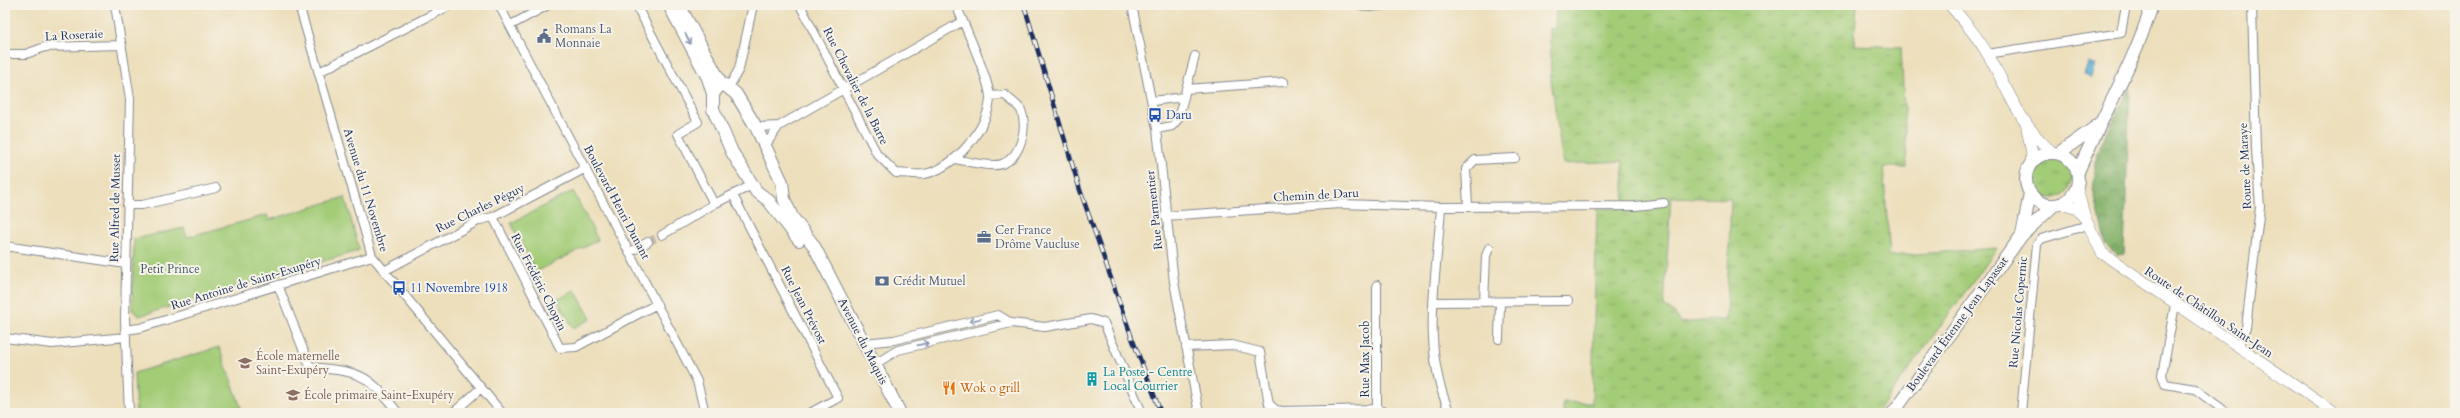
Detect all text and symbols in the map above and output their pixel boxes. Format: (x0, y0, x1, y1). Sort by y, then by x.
place label: Romans La Monnaie (555, 21, 612, 51)
street label: La Roseraie (44, 25, 104, 45)
street label: Rue Chevalier de la Barre (819, 25, 893, 147)
public building icon: Romans La Monnaie (536, 28, 552, 44)
one-way arrow (684, 33, 692, 45)
bus stop icon: Daru (1147, 107, 1163, 123)
place label: Daru (1166, 107, 1192, 123)
street label: Route de Maraye (2235, 122, 2255, 210)
street label: Avenue du 11 Novembre (340, 126, 392, 254)
street label: Boulevard Henri Dunant (580, 142, 654, 262)
street label: Rue Alfred de Musset (106, 153, 124, 262)
street label: Rue Parmentier (1142, 169, 1166, 250)
street label: Rue Charles Péguy (433, 179, 528, 236)
street label: Chemin de Daru (1273, 185, 1360, 205)
place label: Cer France Drôme Vaucluse (995, 222, 1080, 252)
office icon: Cer France Drôme Vaucluse (976, 229, 992, 245)
street label: Rue Frédéric Chopin (508, 231, 571, 334)
street label: Rue Antoine de Saint-Exupéry (169, 252, 324, 313)
street label: Boulevard Étienne Jean Lapassat (1902, 253, 2012, 395)
street label: Rue Nicolas Copernic (2005, 255, 2031, 369)
park label: Petit Prince (140, 261, 200, 277)
street label: Rue Jean Prévost (777, 263, 831, 347)
street label: Route de Châtillon Saint-Jean (2142, 263, 2277, 361)
bank icon: Crédit Mutuel (874, 273, 890, 289)
place label: Crédit Mutuel (893, 273, 966, 289)
bus stop icon: 11 Novembre 1918 (391, 280, 407, 296)
place label: 11 Novembre 1918 (410, 280, 508, 296)
street label: Avenue du Maquis (834, 295, 892, 387)
one-way arrow (969, 317, 982, 325)
street label: Rue Max Jacob (1357, 321, 1373, 397)
one-way arrow (916, 340, 929, 348)
place label: École maternelle Saint-Exupéry (256, 347, 340, 378)
school or university icon: École maternelle Saint-Exupéry (237, 355, 253, 371)
place label: La Poste - Centre Local Courrier (1103, 364, 1192, 394)
building icon: La Poste - Centre Local Courrier (1084, 371, 1100, 387)
restaurant icon: Wok o grill (941, 380, 957, 396)
place label: Wok o grill (959, 380, 1020, 396)
place label: École primaire Saint-Exupéry (304, 386, 455, 403)
school or university icon: École primaire Saint-Exupéry (285, 387, 301, 403)

